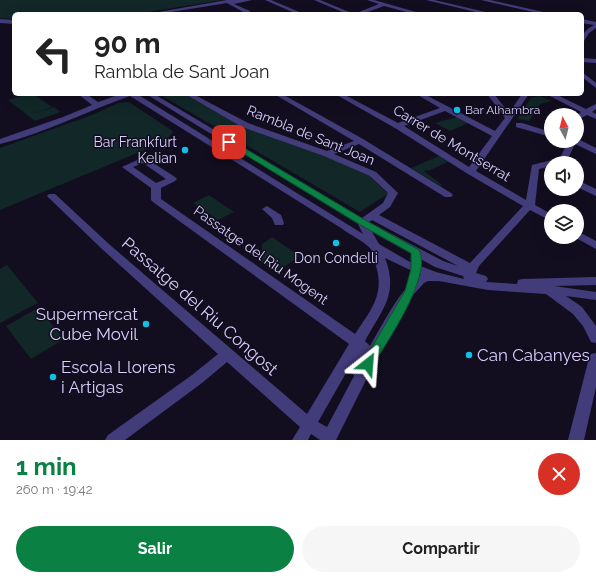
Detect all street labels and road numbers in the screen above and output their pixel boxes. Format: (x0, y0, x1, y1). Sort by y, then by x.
street label: Rambla de Sant Joan (245, 102, 377, 168)
street label: Carrer de Montserrat (390, 102, 514, 185)
street label: Passatge del Riu Mogent (191, 202, 332, 308)
street label: Passatge del Riu Congost (118, 233, 282, 379)

